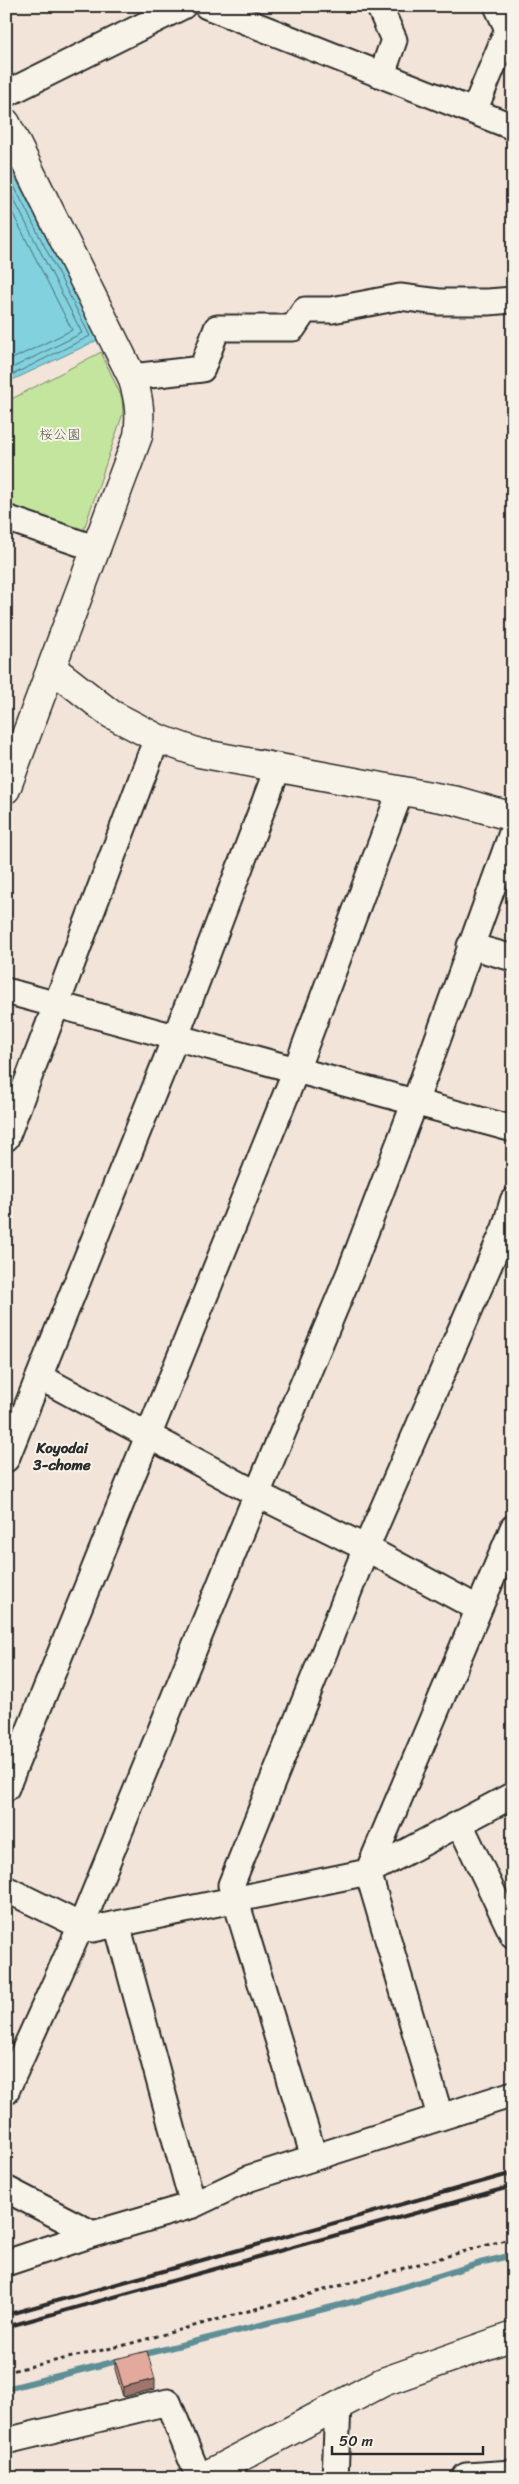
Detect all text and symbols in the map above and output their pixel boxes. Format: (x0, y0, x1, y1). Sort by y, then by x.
park label: 桜公園 (39, 422, 81, 447)
district label: Koyodai 3-chome (32, 1435, 91, 1478)
scale bar (332, 2424, 483, 2456)
text: 50 m (339, 2428, 374, 2454)

